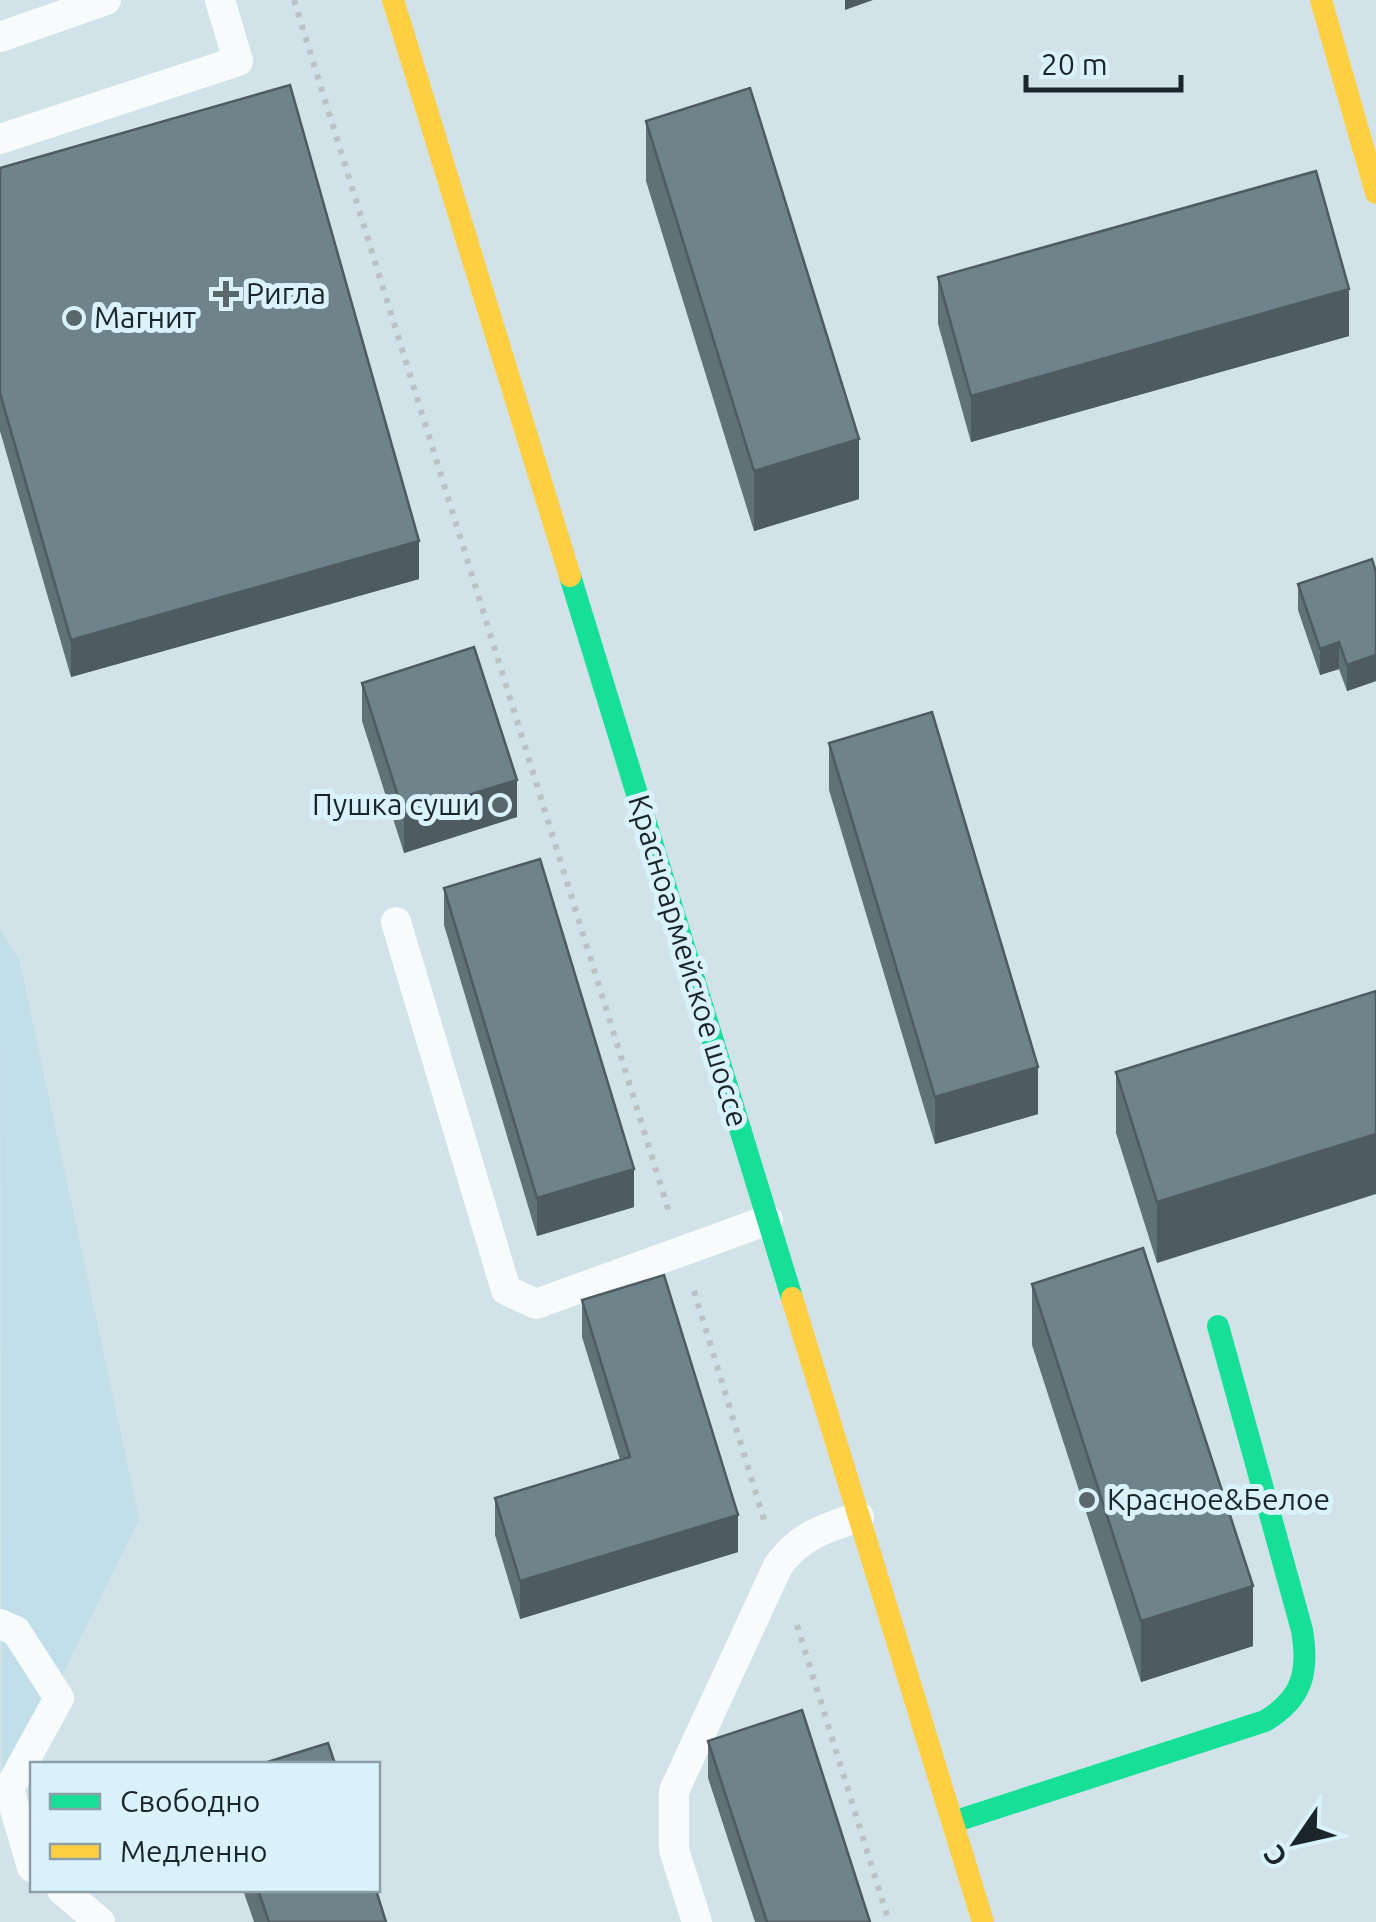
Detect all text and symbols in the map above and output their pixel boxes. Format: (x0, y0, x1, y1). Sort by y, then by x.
scale bar (1026, 30, 1181, 92)
text: 20 m (1041, 47, 1108, 81)
place label: Ригла (246, 276, 326, 310)
marker: Ригла (215, 283, 237, 305)
place label: Магнит (94, 300, 196, 334)
marker: Магнит (63, 307, 85, 329)
place label: Пушка суши (312, 787, 480, 821)
street label: Красноармейское шоссе (622, 791, 756, 1131)
marker: Пушка суши (489, 794, 511, 816)
place label: Красное&Белое (1107, 1482, 1330, 1516)
marker: Красное&Белое (1076, 1489, 1098, 1511)
legend (30, 1762, 380, 1892)
text: Свободно (120, 1784, 260, 1818)
north arrow (1246, 1792, 1346, 1892)
text: Медленно (120, 1834, 268, 1868)
text: С (1257, 1840, 1293, 1872)

